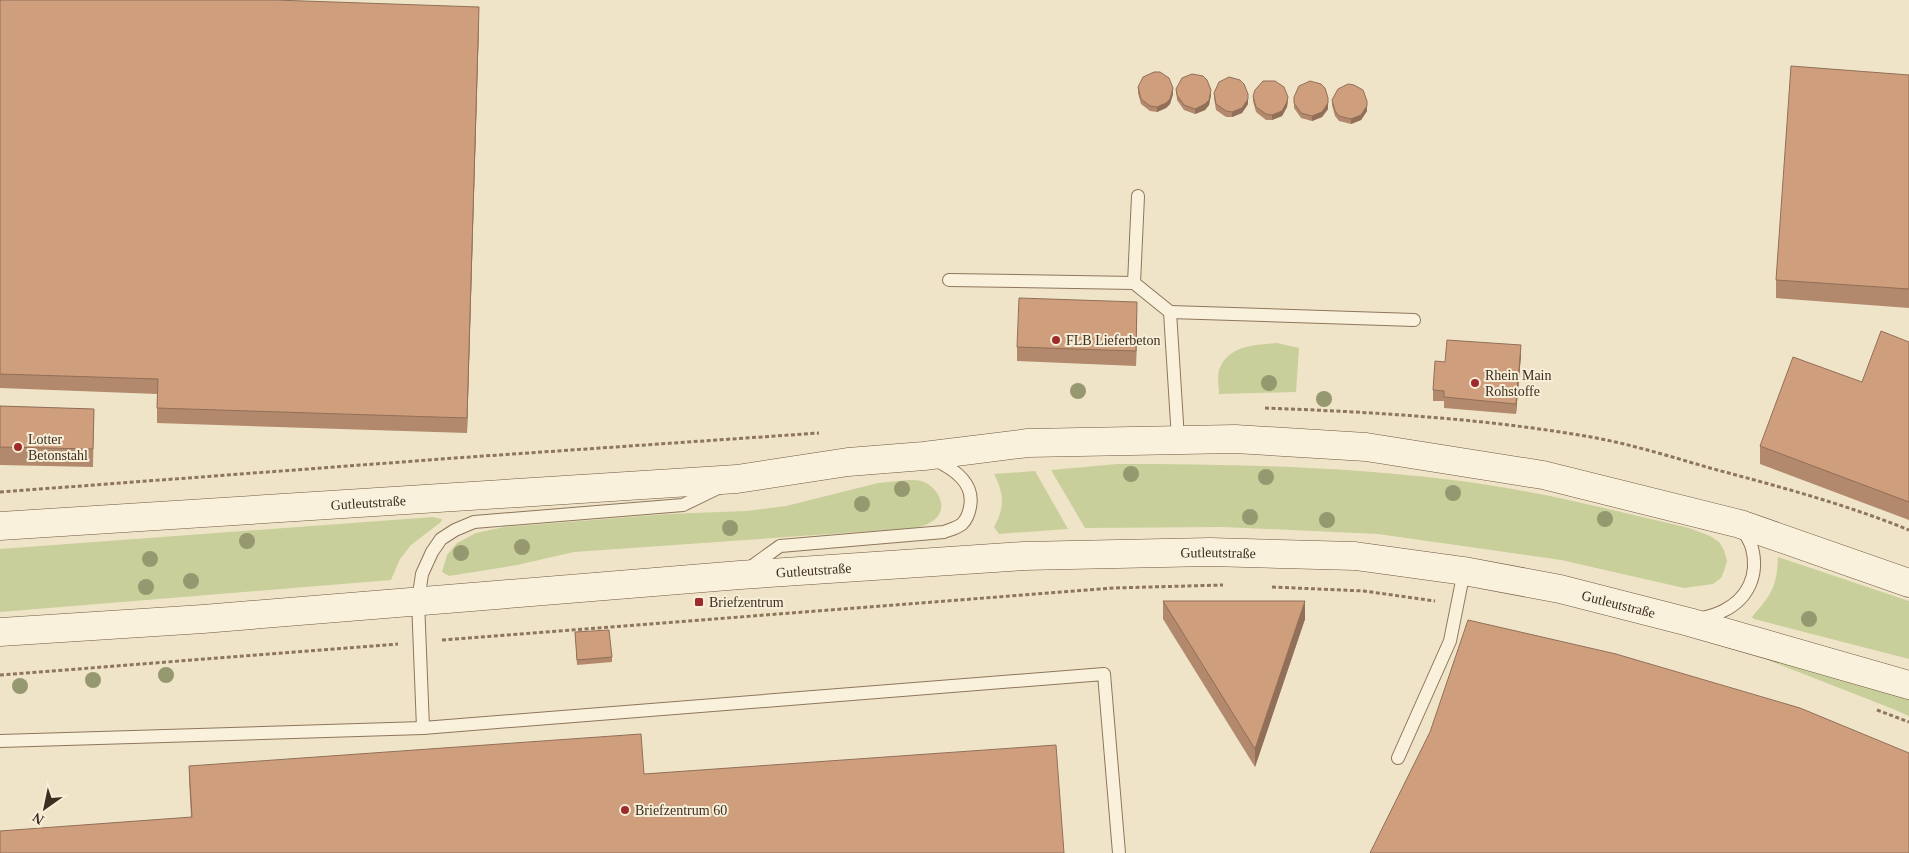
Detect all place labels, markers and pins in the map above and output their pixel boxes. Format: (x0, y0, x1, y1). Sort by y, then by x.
place label: FLB Lieferbeton (1066, 333, 1160, 348)
marker: FLB Lieferbeton (1050, 334, 1062, 346)
place label: Rhein Main Rohstoffe (1485, 368, 1552, 399)
marker: Rhein Main Rohstoffe (1469, 377, 1481, 389)
place label: Lotter Betonstahl (28, 432, 88, 463)
marker: Lotter Betonstahl (12, 441, 24, 453)
place label: Briefzentrum (709, 595, 784, 610)
marker: Briefzentrum (693, 596, 705, 608)
place label: Briefzentrum 60 (635, 803, 727, 818)
marker: Briefzentrum 60 (619, 804, 631, 816)

